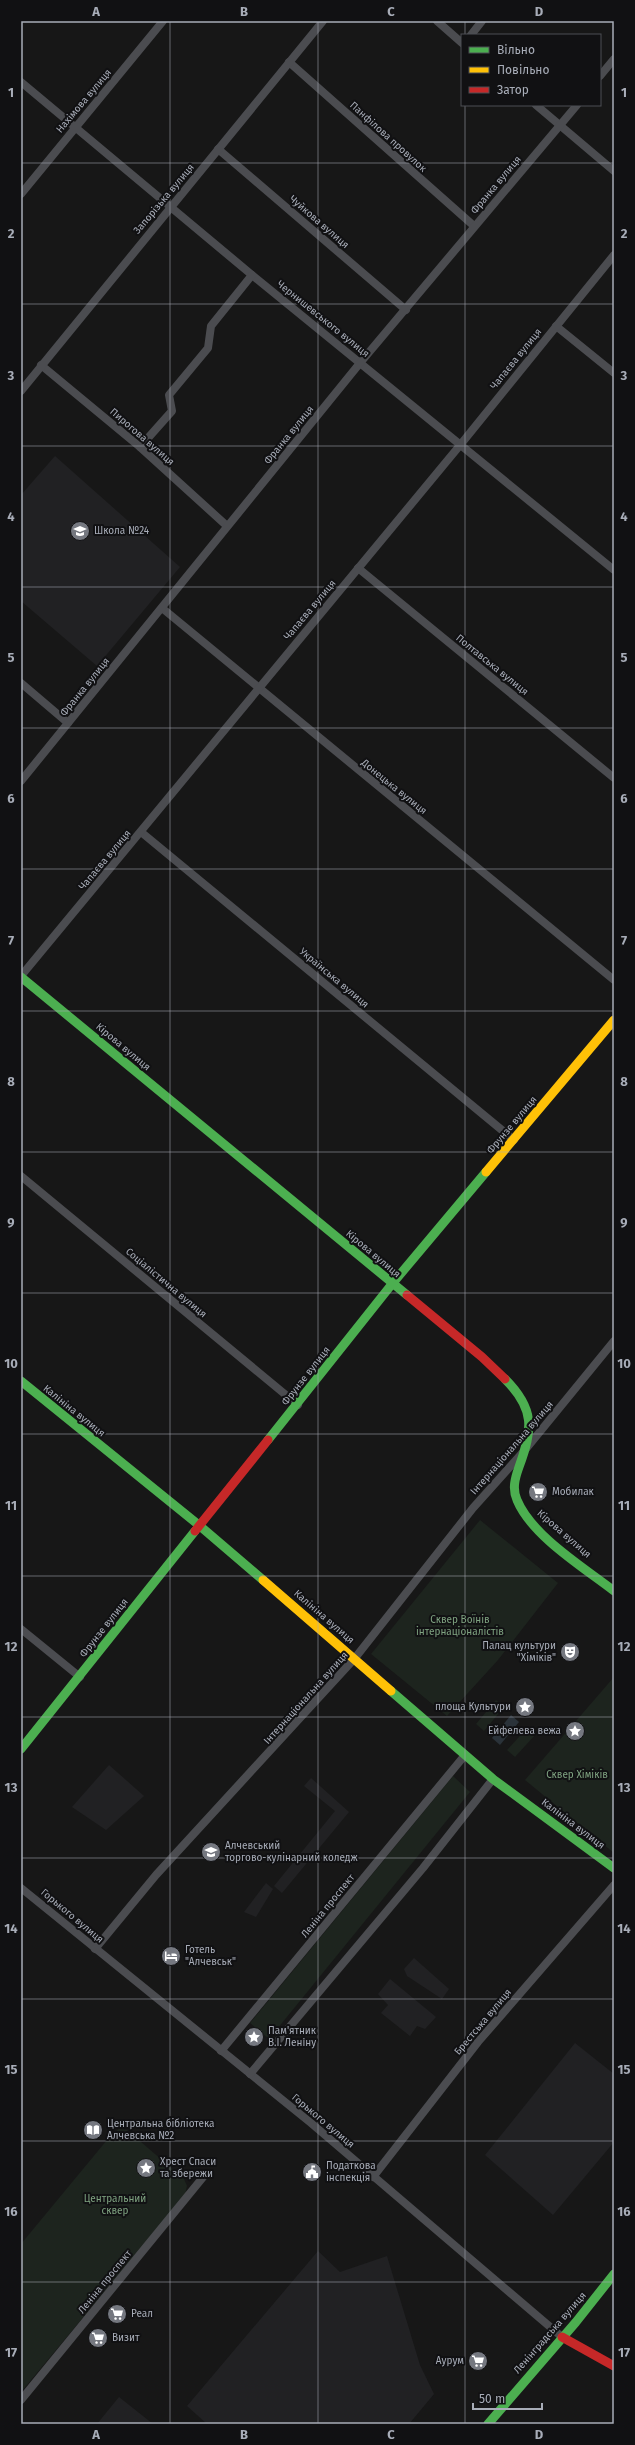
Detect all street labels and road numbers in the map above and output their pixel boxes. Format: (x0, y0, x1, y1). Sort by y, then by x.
street label: Нахімова вулиця (53, 66, 114, 135)
street label: Панфілова провулок (347, 99, 430, 175)
street label: Франка вулиця (468, 154, 524, 216)
street label: Запорізька вулиця (130, 161, 197, 237)
street label: Чуйкова вулиця (287, 193, 351, 251)
street label: Чернишевського вулиця (274, 278, 372, 360)
street label: Чапаєва вулиця (488, 326, 544, 392)
street label: Франка вулиця (262, 403, 316, 467)
street label: Пирогова вулиця (107, 406, 177, 468)
street label: Чапаєва вулиця (281, 578, 339, 642)
street label: Полтавська вулиця (453, 632, 531, 698)
street label: Франка вулиця (58, 655, 112, 719)
street label: Донецька вулиця (358, 756, 429, 817)
street label: Чапаєва вулиця (76, 828, 134, 892)
street label: Українська вулиця (297, 945, 372, 1011)
street label: Кірова вулиця (93, 1020, 153, 1073)
street label: Фрунзе вулиця (484, 1094, 540, 1156)
street label: Кірова вулиця (343, 1227, 403, 1280)
street label: Соціалістична вулиця (123, 1245, 210, 1320)
street label: Фрунзе вулиця (279, 1344, 333, 1408)
street label: Калініна вулиця (41, 1382, 108, 1440)
street label: Інтернаціональна вулиця (467, 1398, 556, 1497)
street label: Кірова вулиця (535, 1507, 594, 1561)
street label: Калініна вулиця (291, 1587, 357, 1646)
street label: Фрунзе вулиця (77, 1596, 131, 1660)
street label: Інтернаціональна вулиця (261, 1649, 351, 1747)
street label: Калініна вулиця (539, 1796, 608, 1852)
street label: Леніна проспект (298, 1871, 358, 1940)
street label: Горького вулиця (38, 1886, 106, 1946)
street label: Брестська вулиця (452, 1986, 514, 2058)
street label: Горького вулиця (289, 2091, 357, 2151)
street label: Леніна проспект (75, 2247, 135, 2316)
street label: Ленінградська вулиця (510, 2289, 589, 2376)

